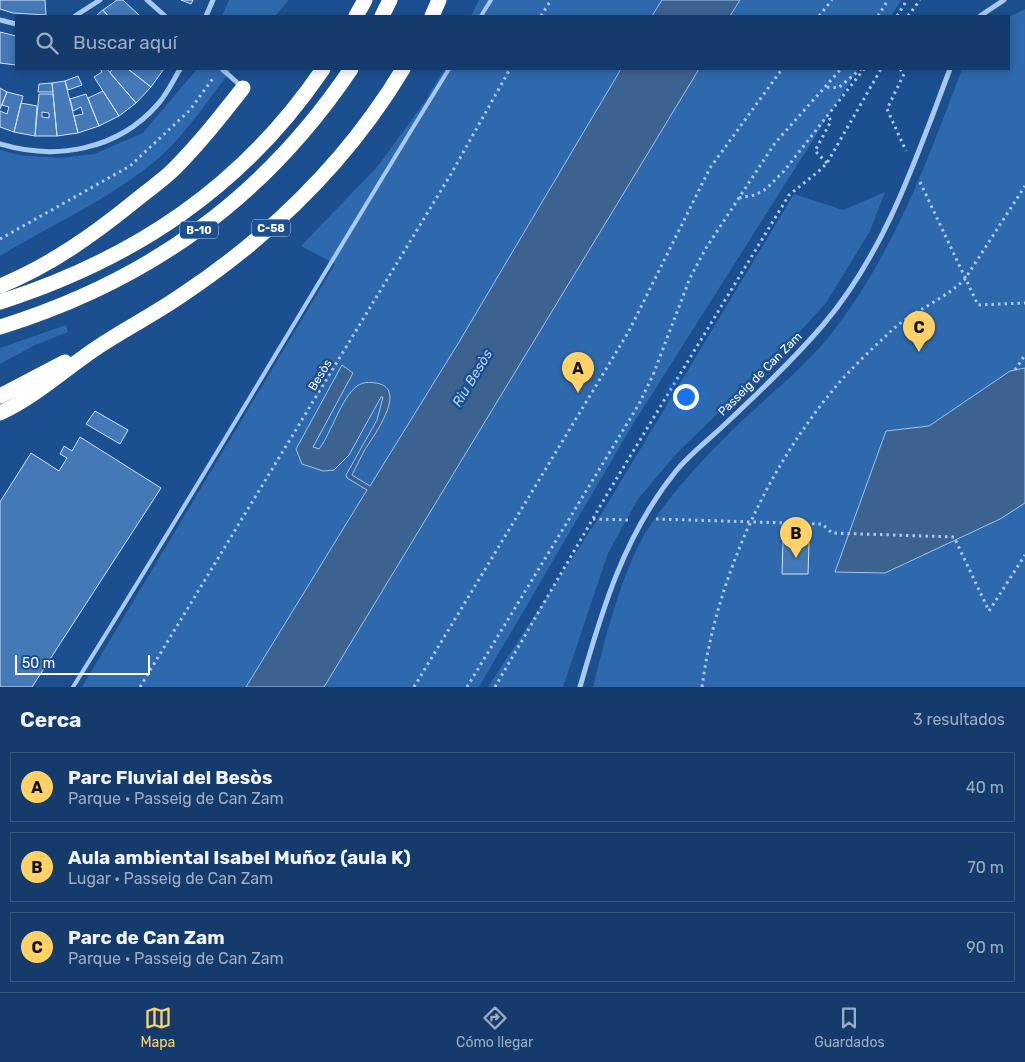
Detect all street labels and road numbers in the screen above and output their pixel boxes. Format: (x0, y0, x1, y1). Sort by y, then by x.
road number: C-58 (252, 220, 290, 237)
road number: B-10 (180, 222, 218, 238)
street label: Passeig de Can Zam (715, 329, 805, 419)
street label: Besòs (305, 357, 335, 393)

